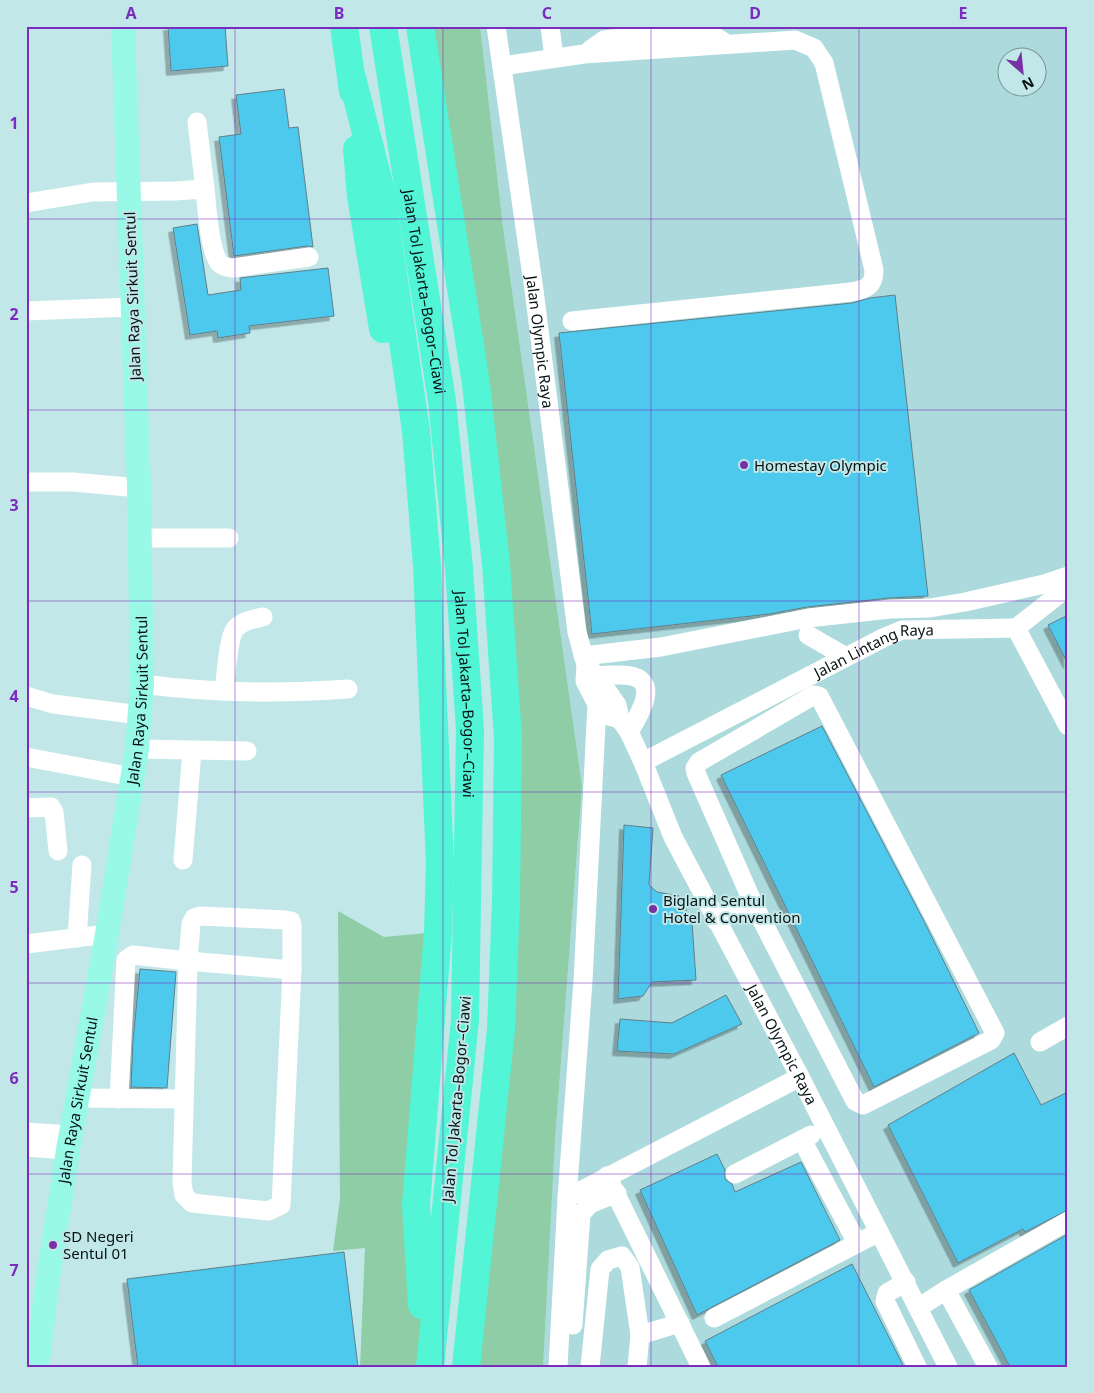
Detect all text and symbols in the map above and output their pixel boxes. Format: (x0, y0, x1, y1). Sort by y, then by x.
text: A (125, 2, 137, 24)
text: B (334, 2, 344, 24)
text: C (542, 2, 552, 24)
text: D (749, 2, 761, 24)
text: E (959, 2, 968, 24)
north arrow (996, 48, 1046, 98)
text: N (1019, 73, 1038, 95)
text: 1 (9, 112, 19, 134)
street label: Jalan Tol Jakarta–Bogor–Ciawi (399, 186, 451, 396)
street label: Jalan Raya Sirkuit Sentul (119, 211, 145, 383)
street label: Jalan Olympic Raya (522, 272, 559, 409)
text: 2 (9, 303, 19, 325)
place label: Homestay Olympic (754, 455, 887, 475)
marker: Homestay Olympic (738, 459, 750, 471)
text: 3 (9, 494, 19, 516)
street label: Jalan Tol Jakarta–Bogor–Ciawi (450, 588, 480, 798)
street label: Jalan Raya Sirkuit Sentul (121, 616, 152, 788)
street label: Jalan Lintang Raya (808, 619, 934, 683)
text: 4 (9, 685, 19, 707)
text: 5 (9, 876, 19, 898)
place label: Bigland Sentul Hotel & Convention (663, 890, 801, 927)
marker: Bigland Sentul Hotel & Convention (647, 903, 659, 915)
street label: Jalan Olympic Raya (742, 979, 822, 1108)
street label: Jalan Tol Jakarta–Bogor–Ciawi (437, 995, 475, 1205)
street label: Jalan Raya Sirkuit Sentul (53, 1015, 102, 1187)
text: 6 (9, 1067, 19, 1089)
place label: SD Negeri Sentul 01 (63, 1226, 134, 1263)
marker: SD Negeri Sentul 01 (47, 1239, 59, 1251)
text: 7 (9, 1259, 19, 1281)

